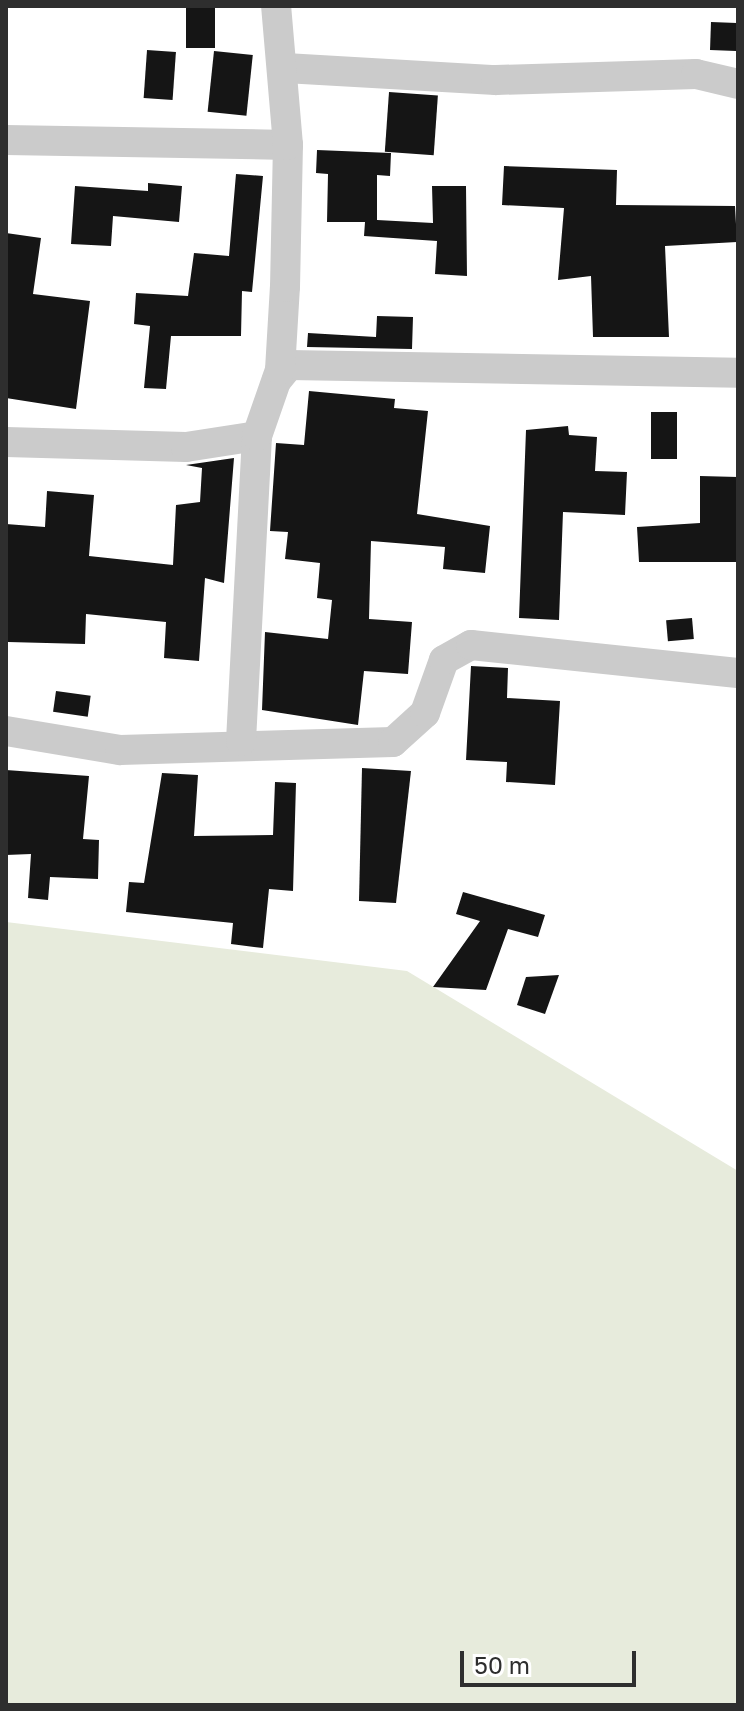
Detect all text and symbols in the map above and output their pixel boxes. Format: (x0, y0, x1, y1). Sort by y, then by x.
scale bar (464, 1635, 640, 1685)
text: 50 m (474, 1650, 530, 1679)

